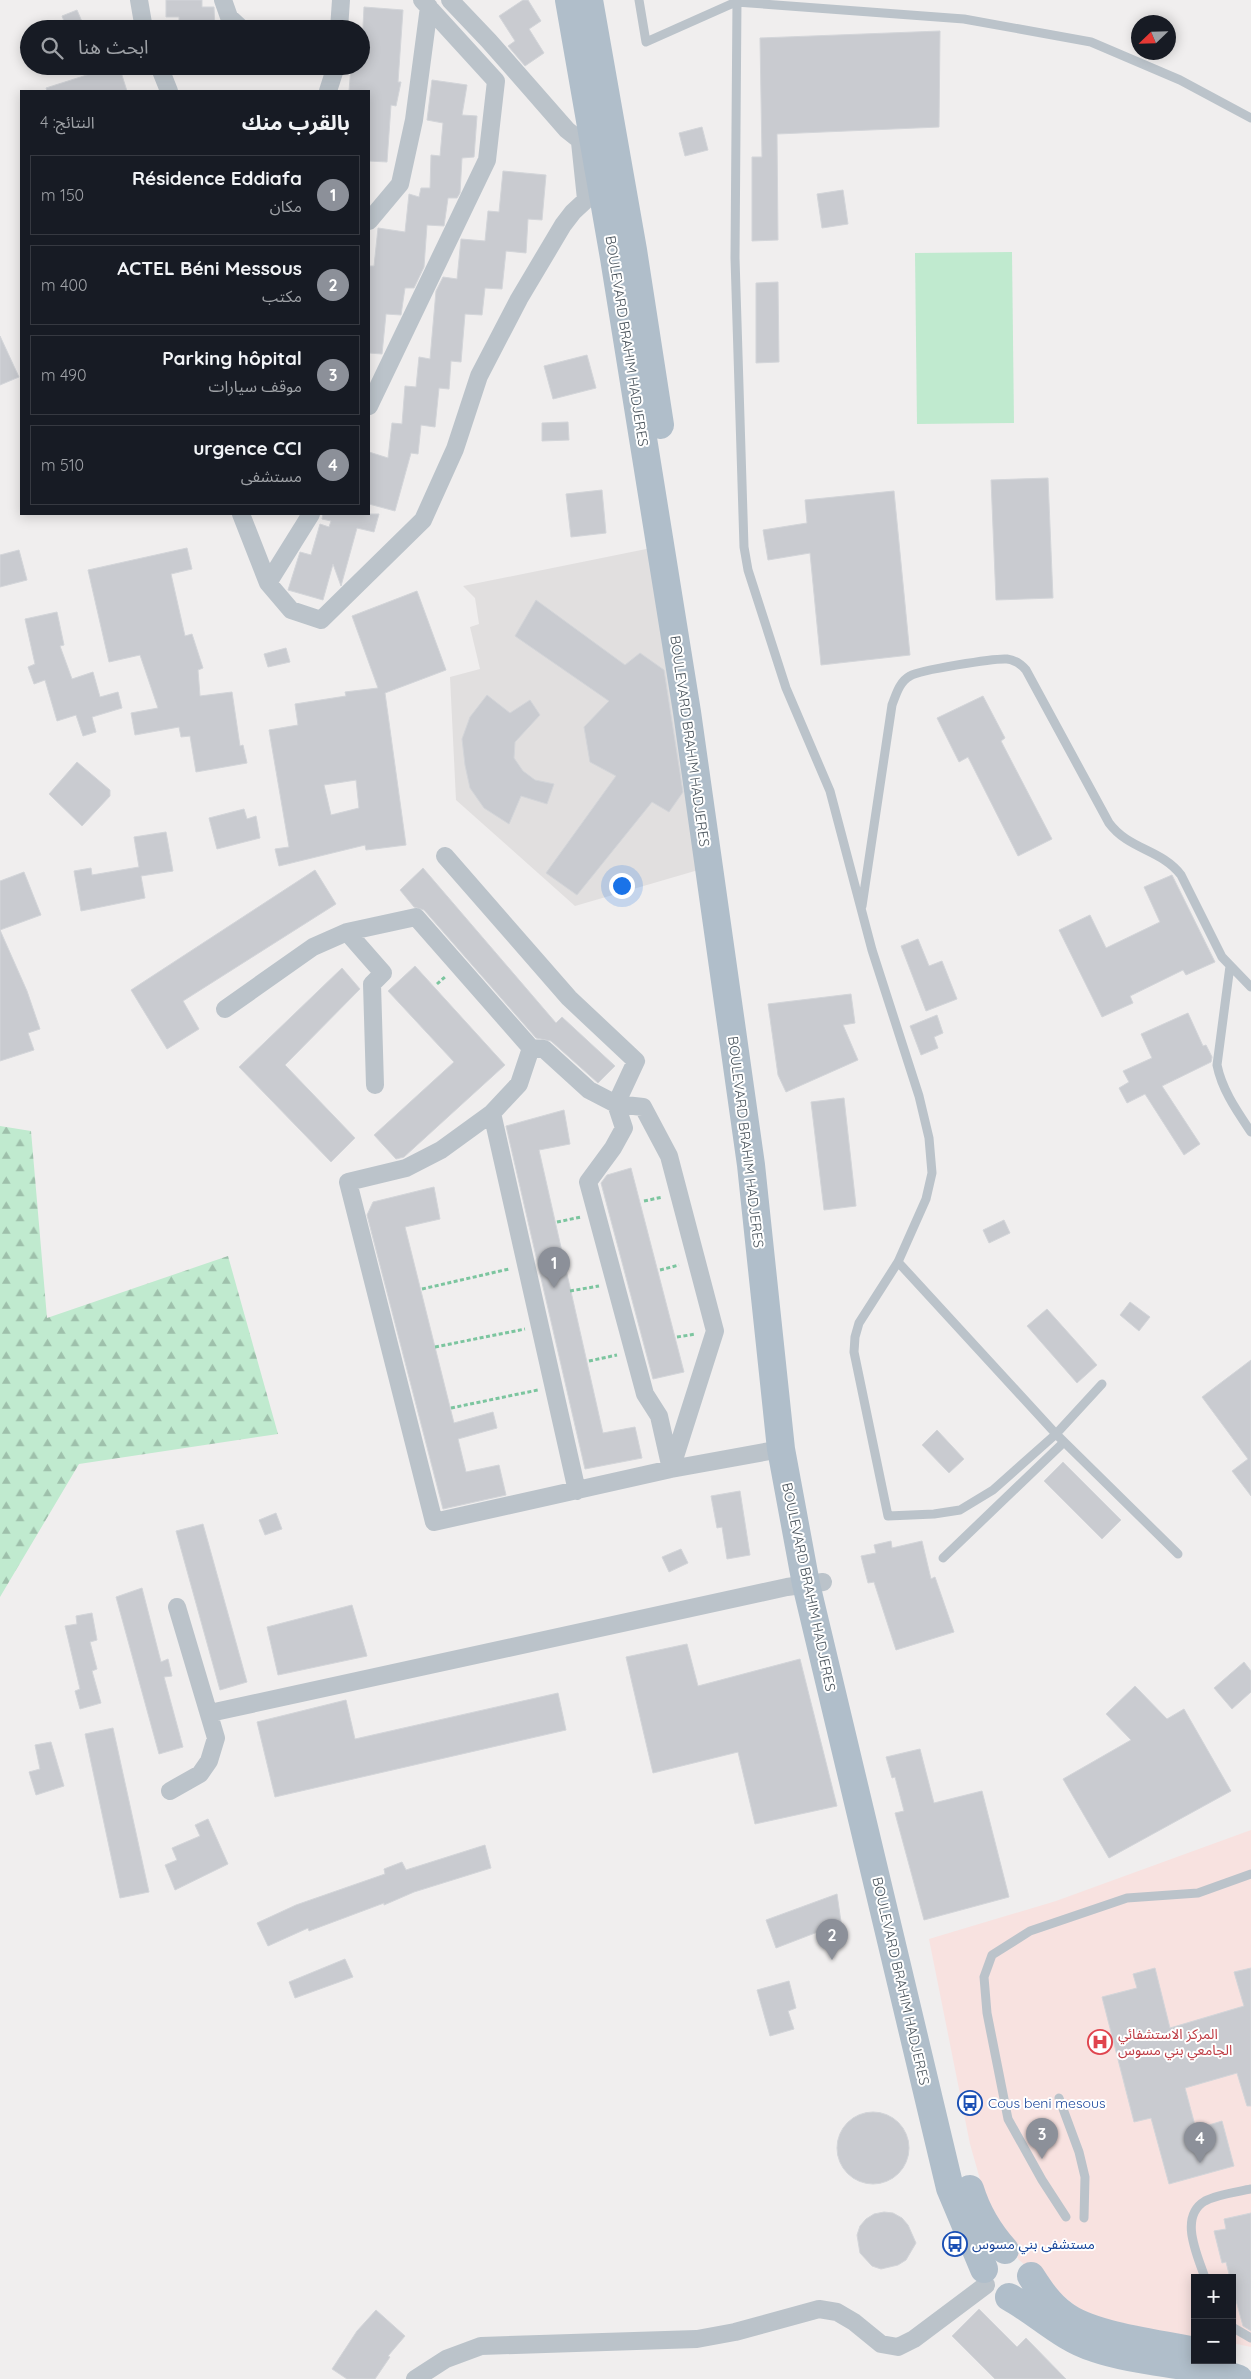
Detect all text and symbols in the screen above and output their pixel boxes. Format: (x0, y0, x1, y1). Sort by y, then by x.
north arrow (1131, 15, 1176, 60)
search box (20, 20, 370, 75)
icon: search (38, 34, 66, 62)
text: ابحث هنا (78, 35, 149, 59)
text: بالقرب منك (242, 109, 350, 135)
text: النتائج: 4 (40, 112, 95, 132)
text: Résidence Eddiafa (132, 166, 302, 190)
text: 150 m (41, 185, 84, 205)
text: 1 (330, 185, 336, 205)
text: مكان (270, 196, 302, 216)
street label: BOULEVARD BRAHIM HADJERES (601, 234, 653, 448)
text: ACTEL Béni Messous (117, 256, 302, 280)
text: 400 m (41, 275, 87, 295)
text: 2 (328, 275, 338, 295)
text: مكتب (262, 286, 302, 306)
text: Parking hôpital (162, 346, 302, 370)
text: 490 m (41, 365, 87, 385)
text: 3 (329, 365, 337, 385)
text: موقف سيارات (209, 376, 302, 396)
text: urgence CCI (193, 436, 302, 460)
text: 510 m (41, 455, 84, 475)
text: 4 (328, 455, 338, 475)
text: مستشفى (241, 466, 302, 486)
street label: BOULEVARD BRAHIM HADJERES (666, 634, 714, 848)
your location (609, 873, 635, 899)
street label: BOULEVARD BRAHIM HADJERES (724, 1035, 768, 1249)
pin: 1 (538, 1247, 570, 1288)
street label: BOULEVARD BRAHIM HADJERES (778, 1481, 840, 1693)
street label: BOULEVARD BRAHIM HADJERES (868, 1875, 934, 2087)
pin: 2 (816, 1919, 848, 1960)
place label: المركز الاستشفائي الجامعي بني مسوس (1118, 2025, 1232, 2061)
hospital icon: المركز الاستشفائي الجامعي بني مسوس (1087, 2029, 1113, 2055)
bus stop icon: Cous beni mesous (957, 2090, 983, 2116)
place label: Cous beni mesous (988, 2094, 1106, 2112)
pin: 3 (1026, 2118, 1058, 2159)
pin: 4 (1184, 2122, 1216, 2163)
bus stop icon: مستشفى بني مسوس (942, 2231, 968, 2257)
place label: مستشفى بني مسوس (972, 2235, 1095, 2255)
map controls (1191, 2274, 1236, 2364)
button: + (1191, 2274, 1236, 2319)
button: − (1191, 2319, 1236, 2364)

